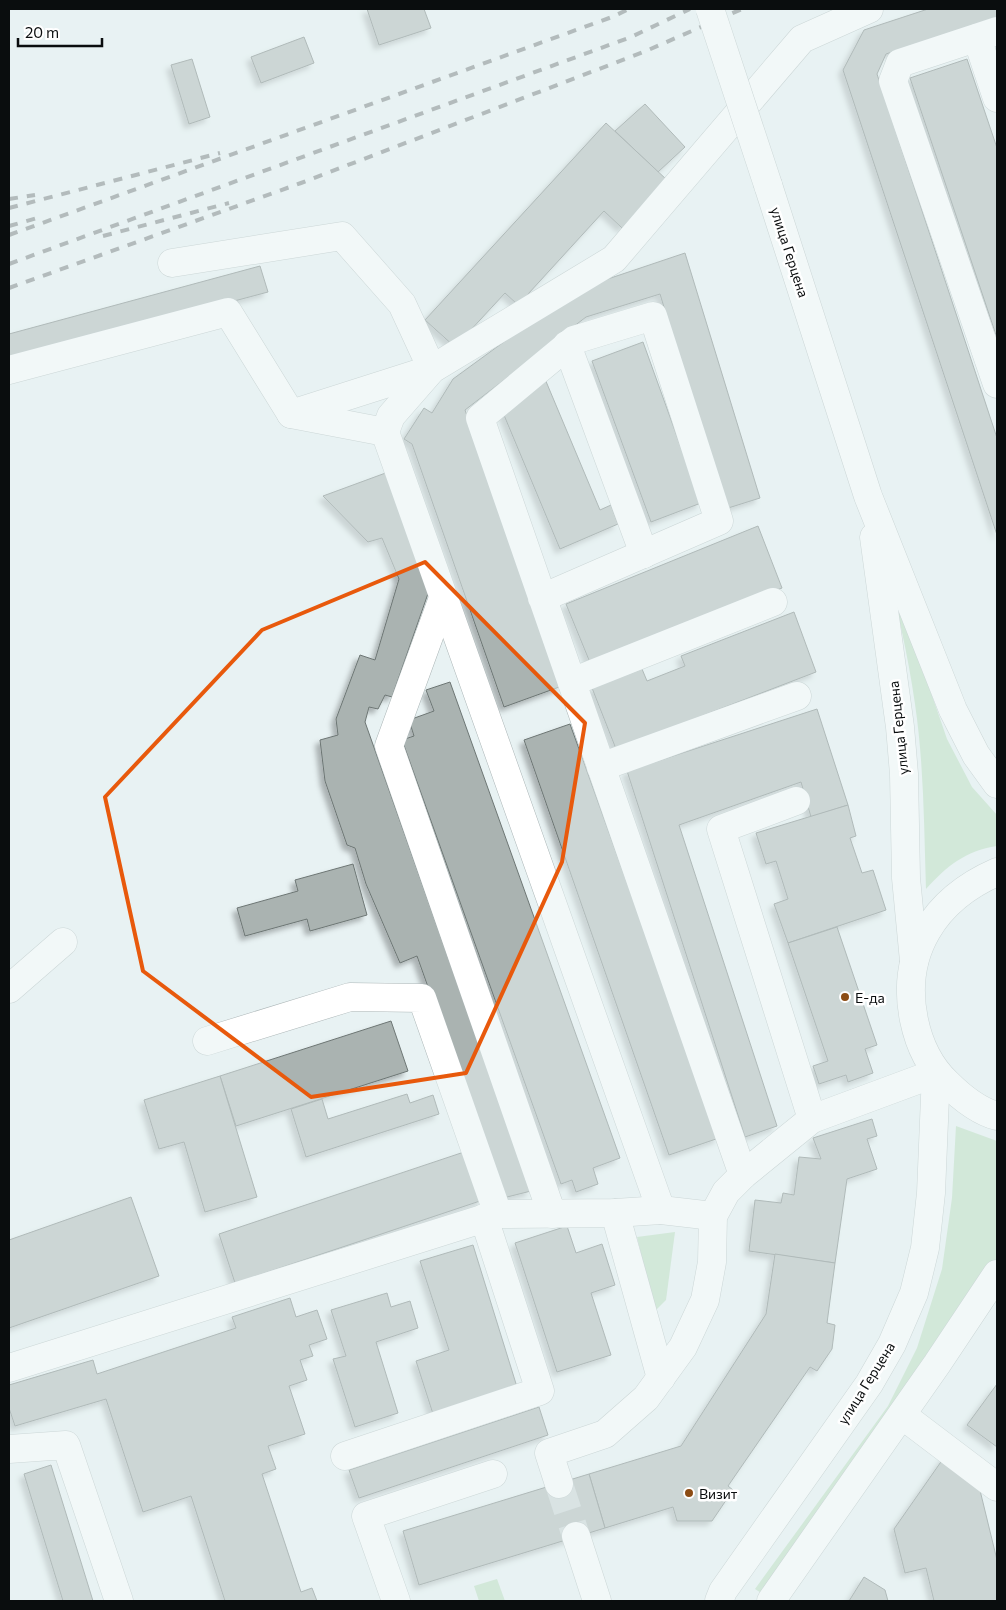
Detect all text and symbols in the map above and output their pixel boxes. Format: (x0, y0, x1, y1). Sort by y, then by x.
scale bar (18, 15, 101, 47)
text: 20 m (25, 23, 59, 41)
street label: улица Герцена (767, 205, 813, 299)
street label: улица Герцена (885, 680, 911, 776)
place label: Е-да (855, 989, 885, 1006)
marker: Е-да (839, 991, 851, 1003)
street label: улица Герцена (834, 1339, 898, 1427)
place label: Визит (699, 1485, 738, 1502)
marker: Визит (683, 1487, 695, 1499)

